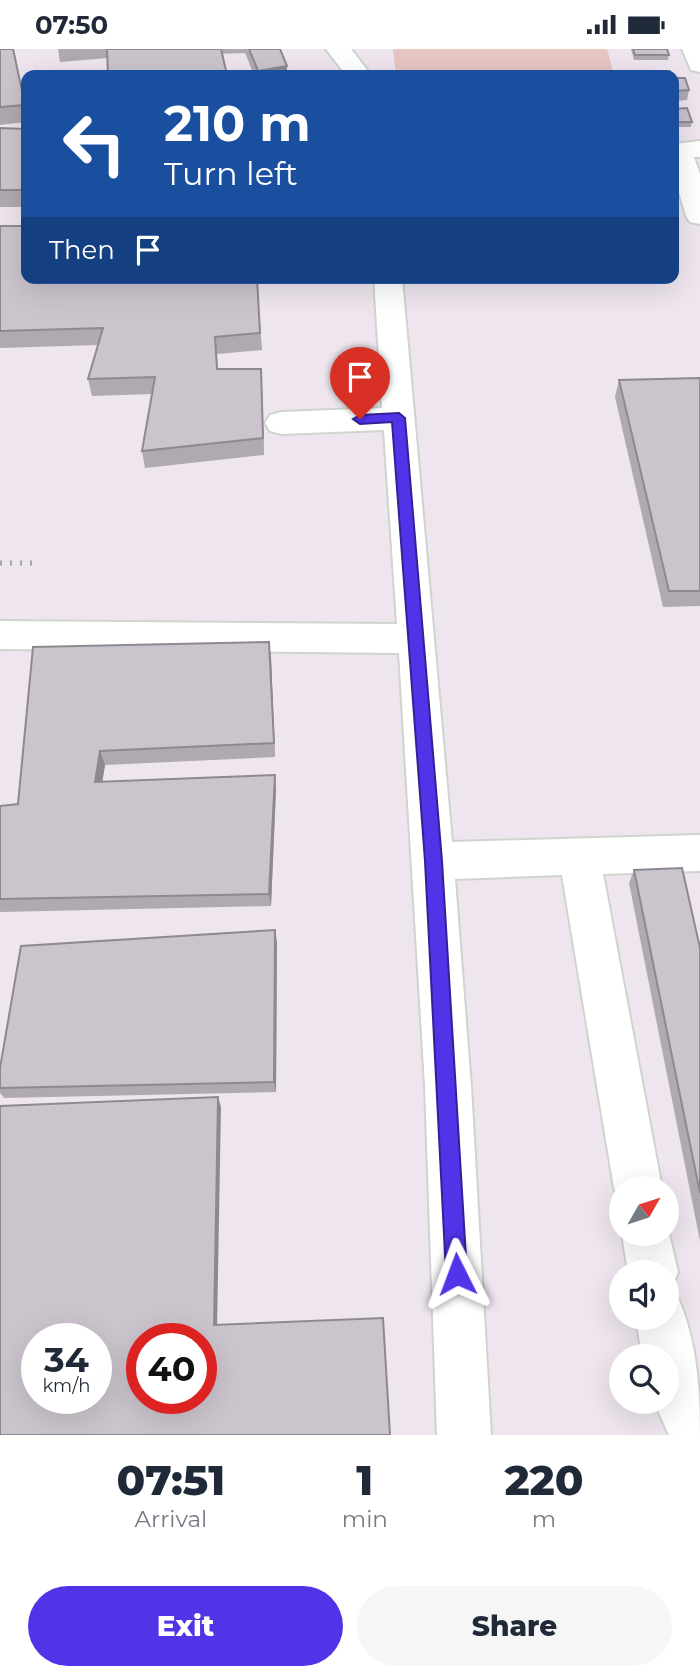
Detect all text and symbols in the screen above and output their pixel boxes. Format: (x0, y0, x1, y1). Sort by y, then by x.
text: 07:50 (35, 9, 108, 41)
text: 210 m (164, 94, 311, 153)
icon: left (49, 98, 140, 189)
text: Turn left (164, 154, 298, 193)
icon: arrive (129, 231, 167, 269)
text: Then (49, 234, 115, 266)
pin (330, 347, 390, 419)
icon: arrive (341, 358, 379, 396)
north arrow (609, 1176, 679, 1246)
map controls (609, 1176, 679, 1414)
position arrow (420, 1237, 494, 1311)
button: sound (609, 1260, 679, 1330)
speed limit sign: 40 (126, 1323, 217, 1414)
text: 34 (44, 1338, 89, 1381)
button: search (609, 1344, 679, 1414)
text: km/h (42, 1375, 91, 1397)
text: 07:51 (116, 1454, 225, 1506)
text: 1 (356, 1454, 373, 1506)
text: 220 (504, 1454, 583, 1506)
text: Arrival (135, 1505, 207, 1533)
text: min (342, 1505, 388, 1533)
text: m (532, 1505, 556, 1533)
button: Exit (28, 1586, 343, 1666)
button: Share (357, 1586, 672, 1666)

